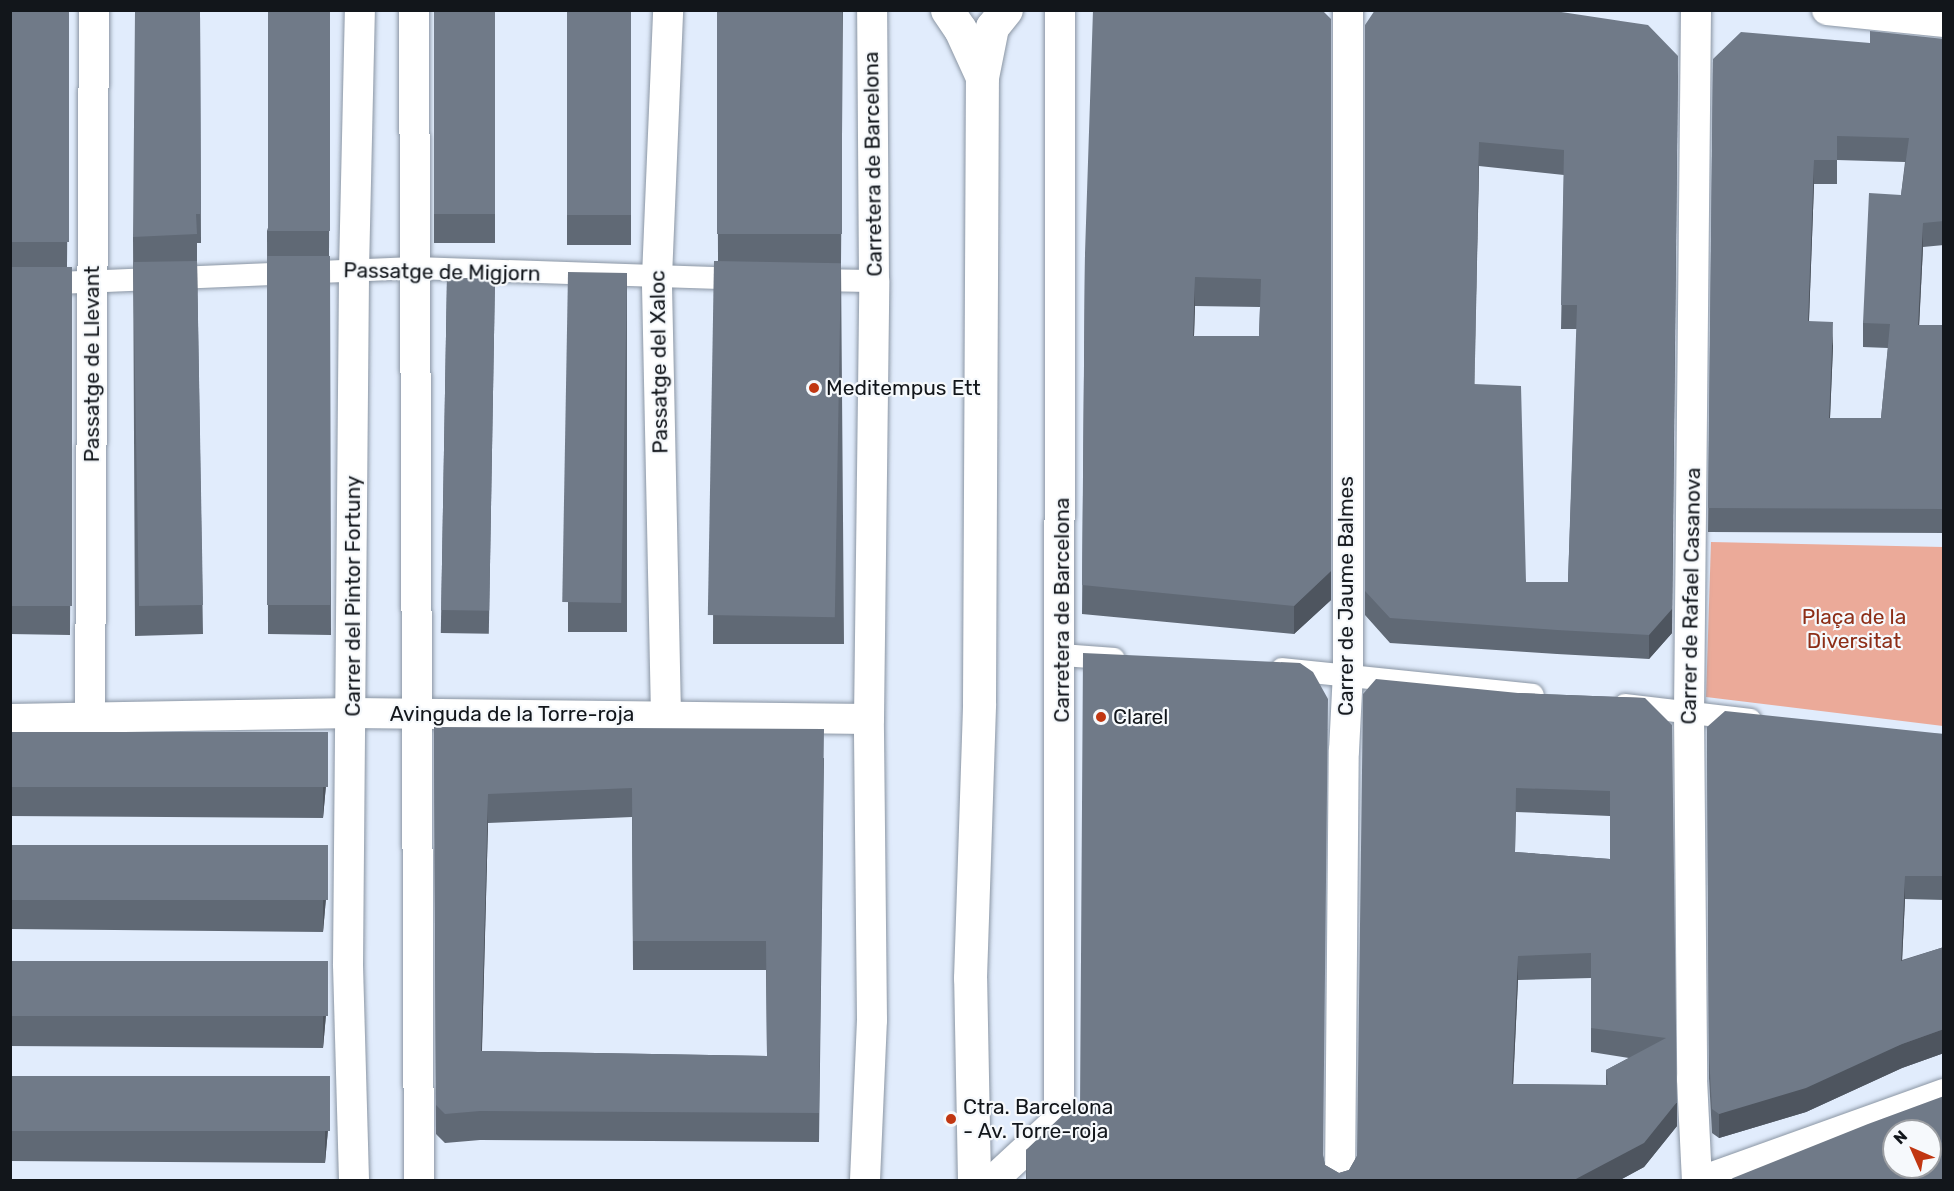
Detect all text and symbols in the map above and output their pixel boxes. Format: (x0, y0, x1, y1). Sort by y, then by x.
street label: Carretera de Barcelona (858, 51, 888, 277)
street label: Passatge de Migjorn (343, 258, 541, 286)
street label: Passatge de Llevant (79, 266, 105, 462)
street label: Passatge del Xaloc (645, 270, 673, 454)
place label: Meditempus Ett (826, 375, 981, 401)
marker: Meditempus Ett (807, 381, 821, 395)
street label: Carrer de Rafael Casanova (1676, 467, 1706, 725)
street label: Carrer del Pintor Fortuny (340, 475, 366, 717)
street label: Carrer de Jaume Balmes (1333, 476, 1359, 716)
street label: Carretera de Barcelona (1049, 497, 1075, 723)
park label: Plaça de la Diversitat (1802, 604, 1906, 654)
street label: Avinguda de la Torre-roja (389, 701, 635, 727)
place label: Clarel (1113, 704, 1168, 730)
marker: Clarel (1094, 710, 1108, 724)
place label: Ctra. Barcelona - Av. Torre-roja (963, 1094, 1113, 1144)
marker: Ctra. Barcelona - Av. Torre-roja (944, 1112, 958, 1126)
north arrow (1882, 1119, 1942, 1179)
text: N (1890, 1127, 1911, 1148)

